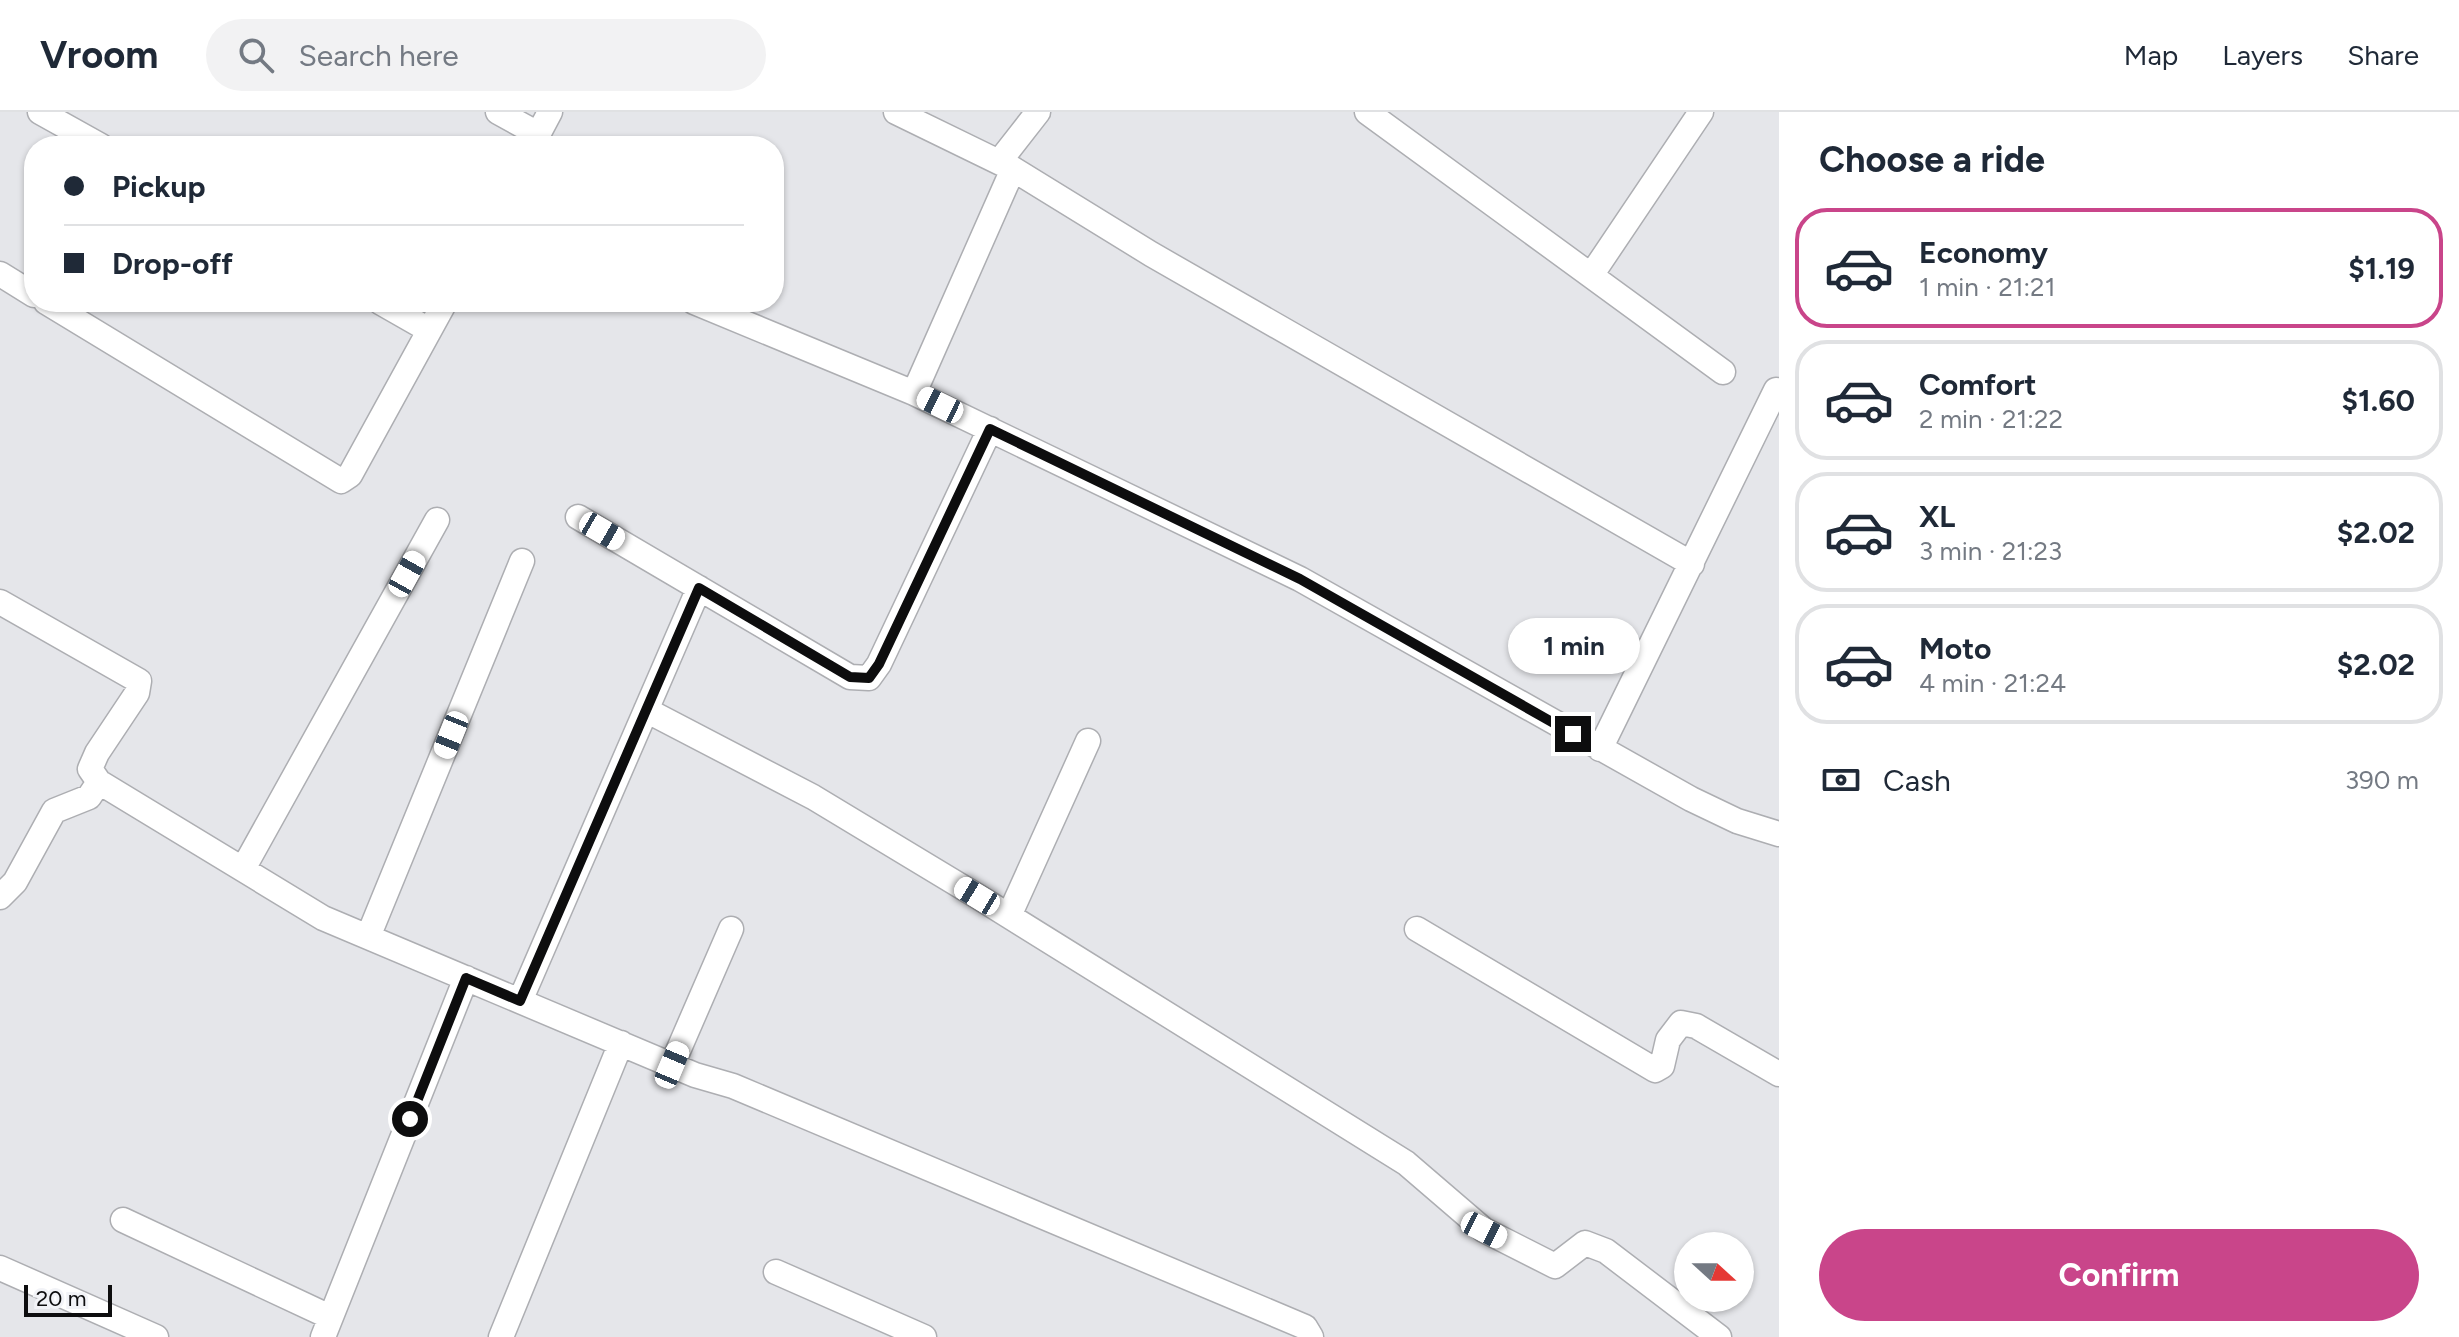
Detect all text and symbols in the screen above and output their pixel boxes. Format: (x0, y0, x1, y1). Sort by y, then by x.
search box (206, 19, 766, 91)
text: Vroom (40, 32, 158, 78)
icon: search (234, 33, 278, 77)
text: Search here (298, 37, 459, 74)
text: Map (2124, 38, 2178, 72)
text: Layers (2222, 38, 2303, 72)
text: Share (2347, 38, 2419, 72)
text: Choose a ride (1819, 138, 2045, 181)
text: Pickup (112, 168, 206, 205)
icon: car (1823, 232, 1895, 304)
text: Economy (1919, 234, 2048, 271)
text: Drop-off (112, 245, 233, 282)
text: $1.19 (2348, 250, 2415, 287)
text: 1 min · 21:21 (1919, 271, 2055, 303)
icon: car (1823, 364, 1895, 436)
text: Comfort (1919, 366, 2037, 403)
text: $1.60 (2341, 382, 2415, 419)
car (913, 384, 967, 426)
text: 2 min · 21:22 (1919, 403, 2063, 435)
icon: car (1823, 496, 1895, 568)
text: XL (1919, 498, 1955, 535)
car (575, 509, 629, 553)
text: $2.02 (2337, 514, 2415, 551)
text: 3 min · 21:23 (1919, 535, 2062, 567)
car (385, 547, 429, 601)
callout: 1 min (1507, 618, 1639, 674)
icon: car (1823, 628, 1895, 700)
text: 1 min (1543, 630, 1605, 662)
text: Moto (1919, 630, 1991, 667)
text: $2.02 (2337, 646, 2415, 683)
text: 4 min · 21:24 (1919, 667, 2066, 699)
car (431, 708, 471, 762)
route end (1555, 716, 1591, 752)
icon: cash (1819, 758, 1863, 802)
text: Cash (1883, 762, 1951, 799)
text: 390 m (2345, 764, 2419, 796)
car (950, 873, 1004, 919)
car (652, 1038, 692, 1092)
route start (392, 1101, 428, 1137)
car (1457, 1208, 1511, 1252)
button: Confirm (1819, 1229, 2419, 1321)
north arrow (1674, 1232, 1754, 1312)
map controls (1674, 1232, 1754, 1312)
scale bar (24, 1281, 112, 1317)
text: 20 m (36, 1285, 87, 1312)

